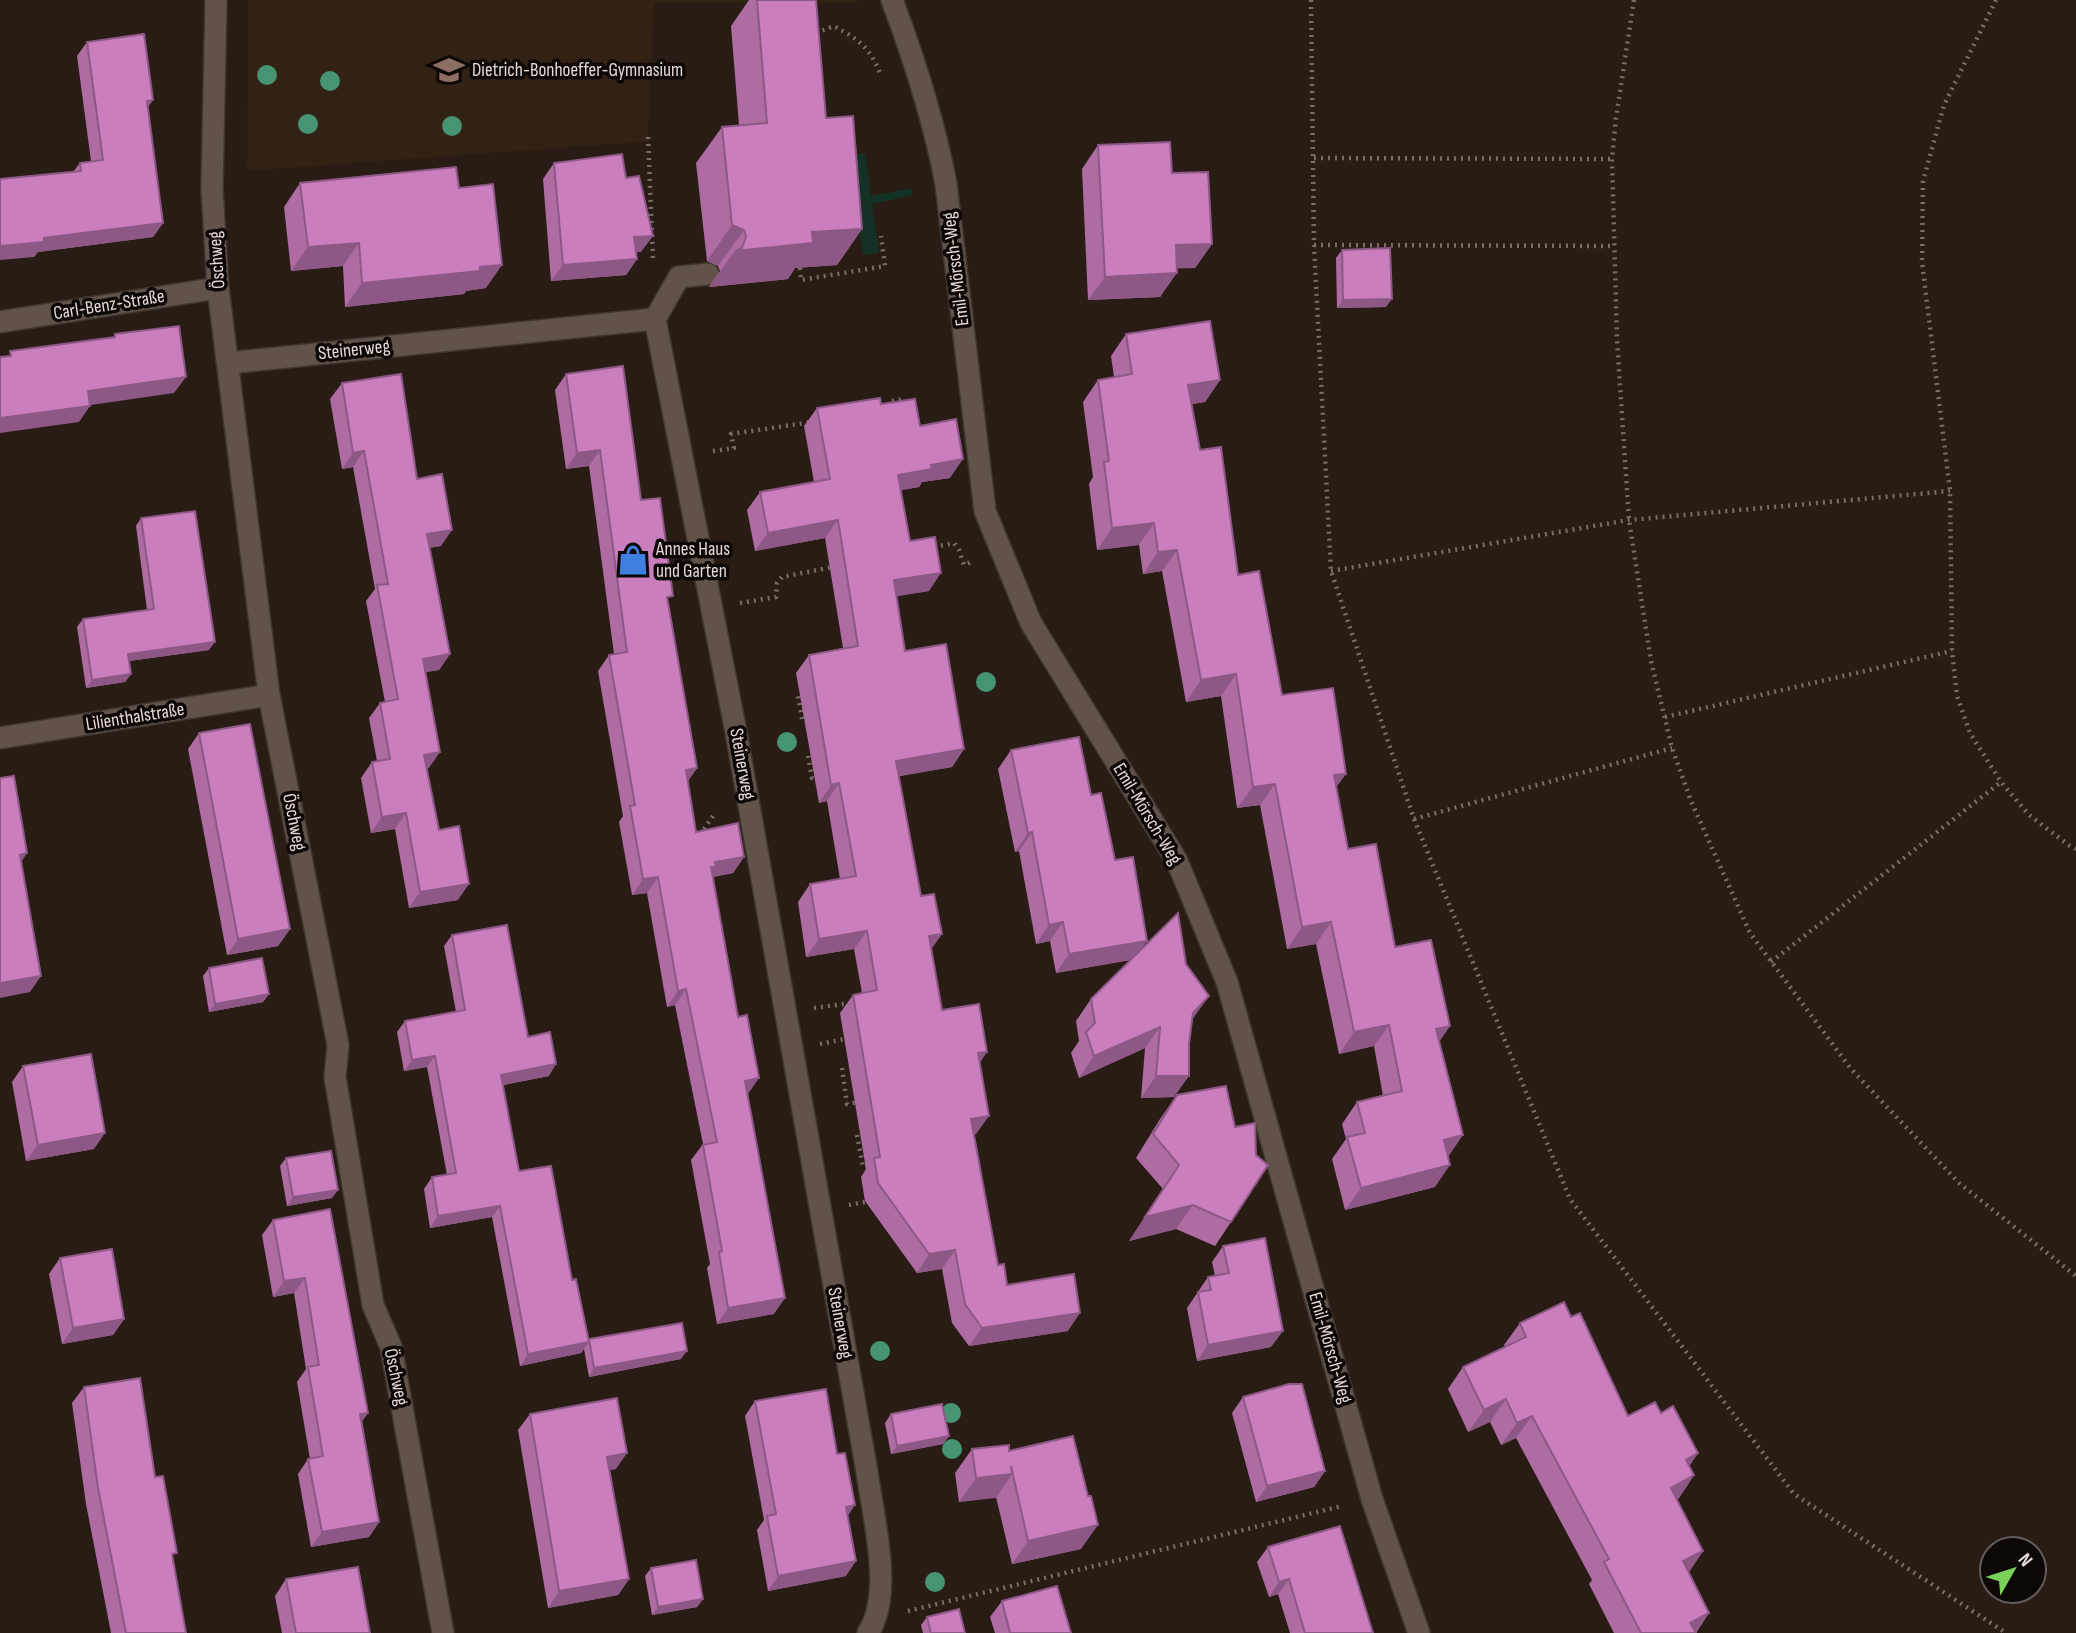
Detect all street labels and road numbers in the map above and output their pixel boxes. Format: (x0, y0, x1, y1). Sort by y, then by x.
street label: Emil-Mörsch-Weg (938, 210, 974, 327)
street label: Öschweg (203, 230, 230, 290)
street label: Carl-Benz-Straße (52, 285, 166, 325)
street label: Steinerweg (317, 335, 392, 365)
street label: Lilienthalstraße (84, 698, 186, 736)
street label: Steinerweg (724, 726, 760, 802)
street label: Emil-Mörsch-Weg (1108, 759, 1187, 869)
street label: Öschweg (277, 791, 311, 853)
street label: Steinerweg (822, 1285, 858, 1361)
street label: Emil-Mörsch-Weg (1303, 1290, 1357, 1407)
street label: Öschweg (379, 1346, 413, 1408)

